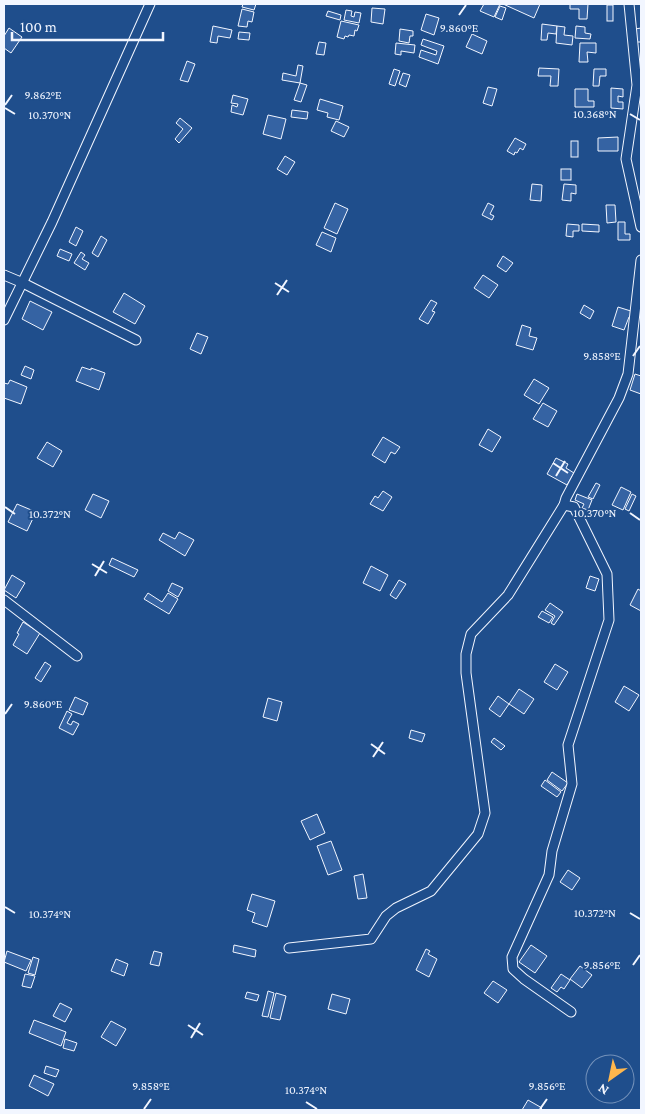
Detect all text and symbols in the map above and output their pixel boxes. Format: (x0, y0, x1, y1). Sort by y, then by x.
scale bar (12, 10, 164, 42)
text: 100 m (20, 19, 57, 35)
text: 9.860°E (440, 21, 479, 35)
text: 9.862°E (24, 88, 62, 102)
text: 10.368°N (573, 107, 617, 121)
text: 10.370°N (28, 108, 72, 122)
text: 9.858°E (583, 349, 621, 363)
text: 10.370°N (573, 506, 617, 520)
text: 10.372°N (29, 507, 71, 521)
text: 9.860°E (24, 697, 63, 711)
text: 10.372°N (574, 906, 616, 920)
text: 10.374°N (29, 907, 71, 921)
text: 9.856°E (584, 958, 621, 972)
north arrow (585, 1054, 635, 1104)
text: 9.858°E (132, 1079, 170, 1093)
text: 9.856°E (529, 1079, 566, 1093)
text: N (594, 1080, 611, 1099)
text: 10.374°N (285, 1083, 327, 1097)

